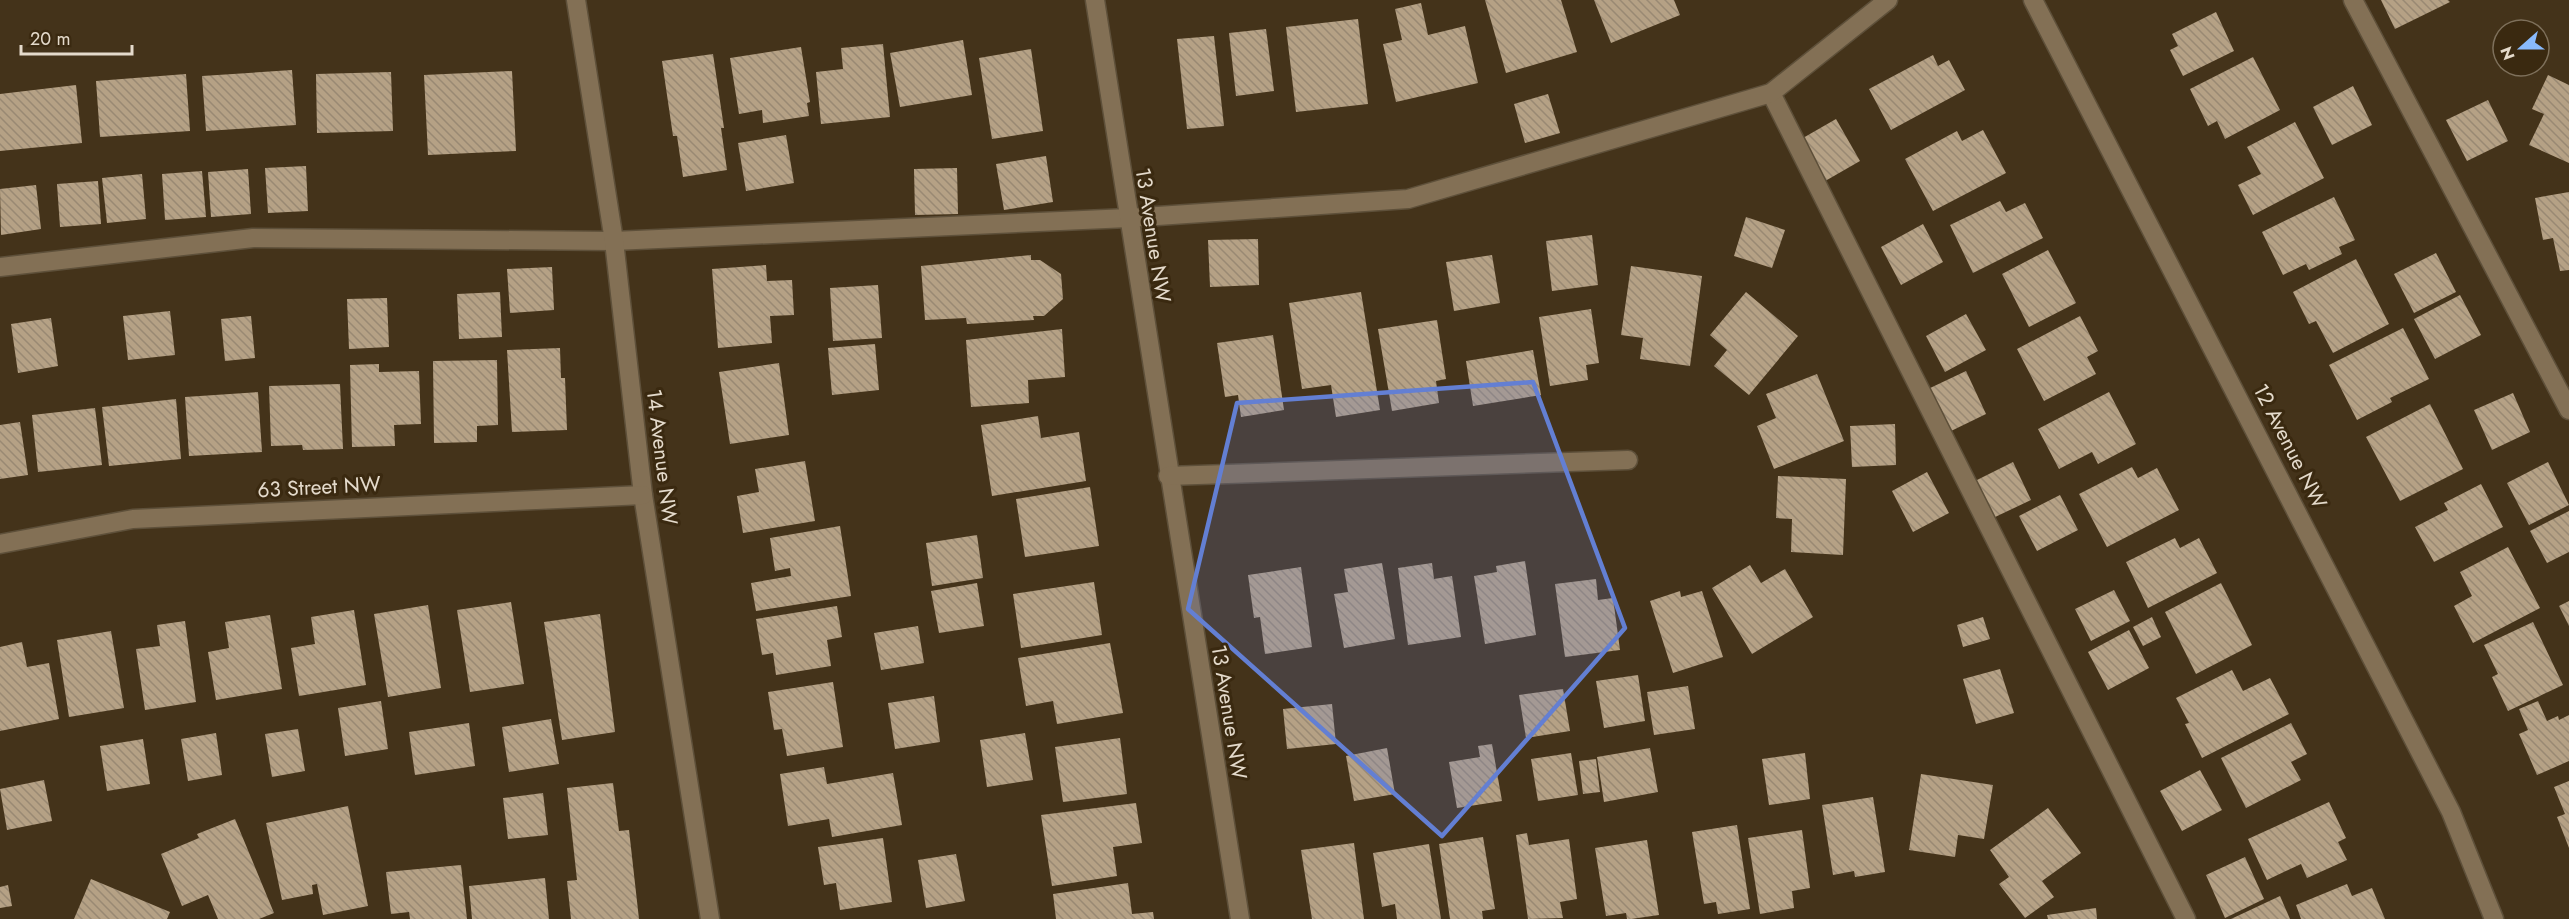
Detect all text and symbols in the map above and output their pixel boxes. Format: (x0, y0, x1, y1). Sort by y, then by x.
scale bar (21, 18, 132, 56)
north arrow (2491, 18, 2551, 78)
text: 20 m (30, 26, 70, 52)
text: N (2494, 43, 2520, 63)
street label: 13 Avenue NW (1128, 165, 1178, 305)
street label: 12 Avenue NW (2246, 378, 2334, 514)
street label: 14 Avenue NW (639, 387, 685, 527)
street label: 63 Street NW (257, 469, 382, 505)
street label: 13 Avenue NW (1204, 642, 1254, 782)

